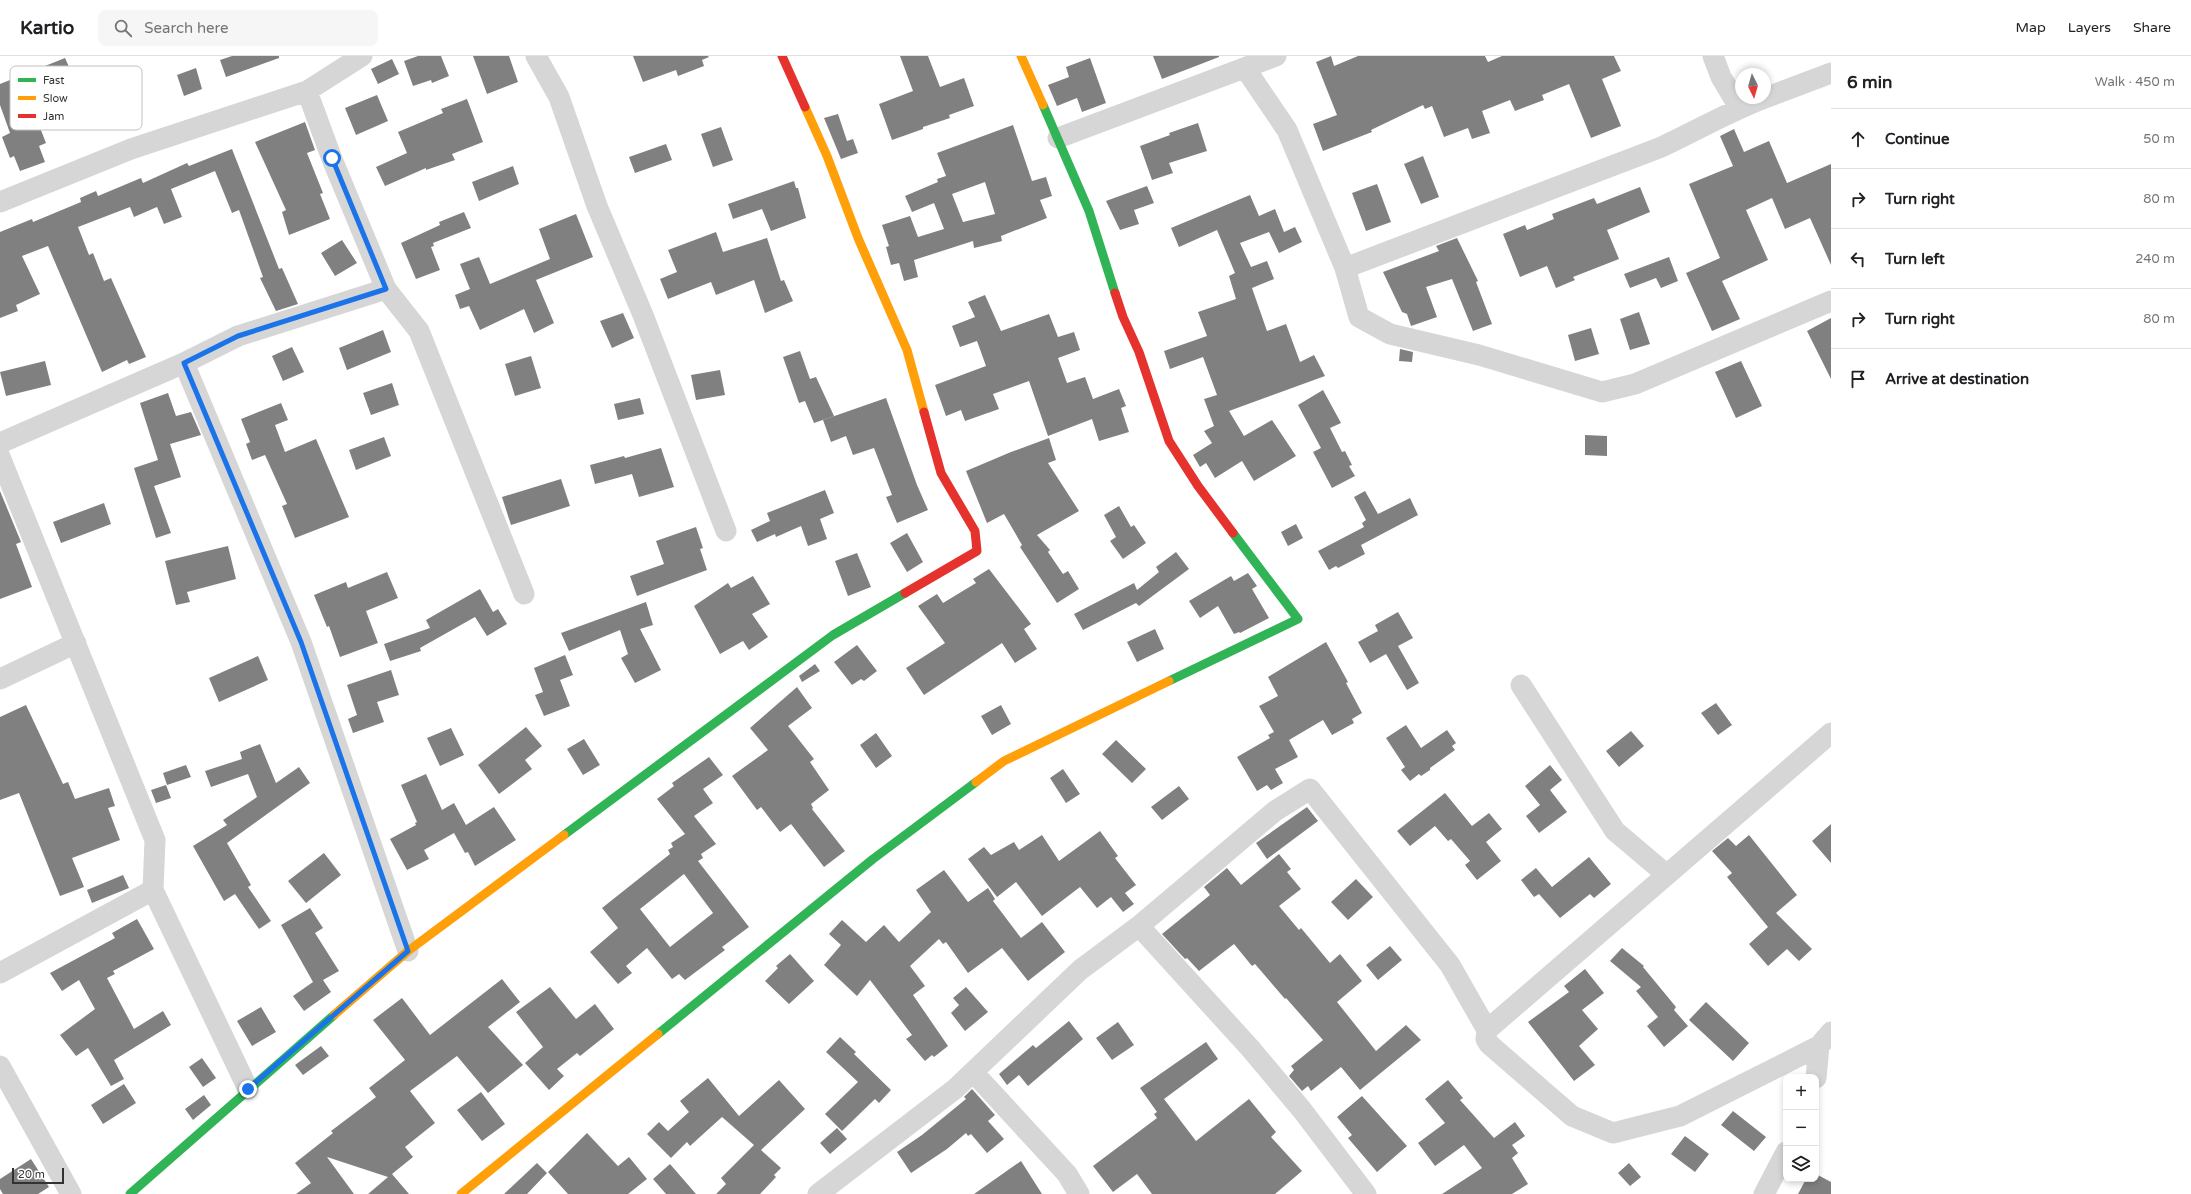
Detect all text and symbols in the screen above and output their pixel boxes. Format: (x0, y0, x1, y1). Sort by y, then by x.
search box (98, 10, 378, 46)
text: Kartio (20, 17, 74, 39)
icon: search (112, 17, 134, 39)
text: Search here (144, 19, 229, 37)
text: Map (2016, 19, 2046, 36)
text: Layers (2068, 19, 2111, 36)
text: Share (2133, 19, 2171, 36)
legend (10, 66, 142, 130)
north arrow (1735, 68, 1771, 104)
text: 6 min (1847, 72, 1892, 93)
text: Fast (43, 74, 64, 87)
text: Walk · 450 m (2095, 74, 2175, 90)
text: Slow (43, 92, 68, 105)
text: Jam (43, 110, 64, 123)
icon: ahead (1847, 128, 1869, 150)
text: Continue (1885, 130, 1949, 148)
text: 50 m (2143, 131, 2175, 147)
route start (323, 149, 341, 167)
icon: right (1847, 188, 1869, 210)
text: Turn right (1885, 190, 1955, 208)
text: 80 m (2143, 191, 2175, 207)
icon: left (1847, 248, 1869, 270)
text: Turn left (1885, 250, 1945, 268)
text: 240 m (2135, 251, 2175, 267)
icon: right (1847, 308, 1869, 330)
text: Turn right (1885, 310, 1955, 328)
text: 80 m (2143, 311, 2175, 327)
icon: arrive (1847, 368, 1869, 390)
text: Arrive at destination (1885, 370, 2029, 388)
map controls (1783, 1074, 1819, 1182)
button: + (1783, 1074, 1819, 1110)
route end (239, 1080, 257, 1098)
button: − (1783, 1110, 1819, 1146)
button: layers (1783, 1146, 1819, 1182)
scale bar (12, 1166, 64, 1185)
text: 20 m (18, 1168, 45, 1181)

